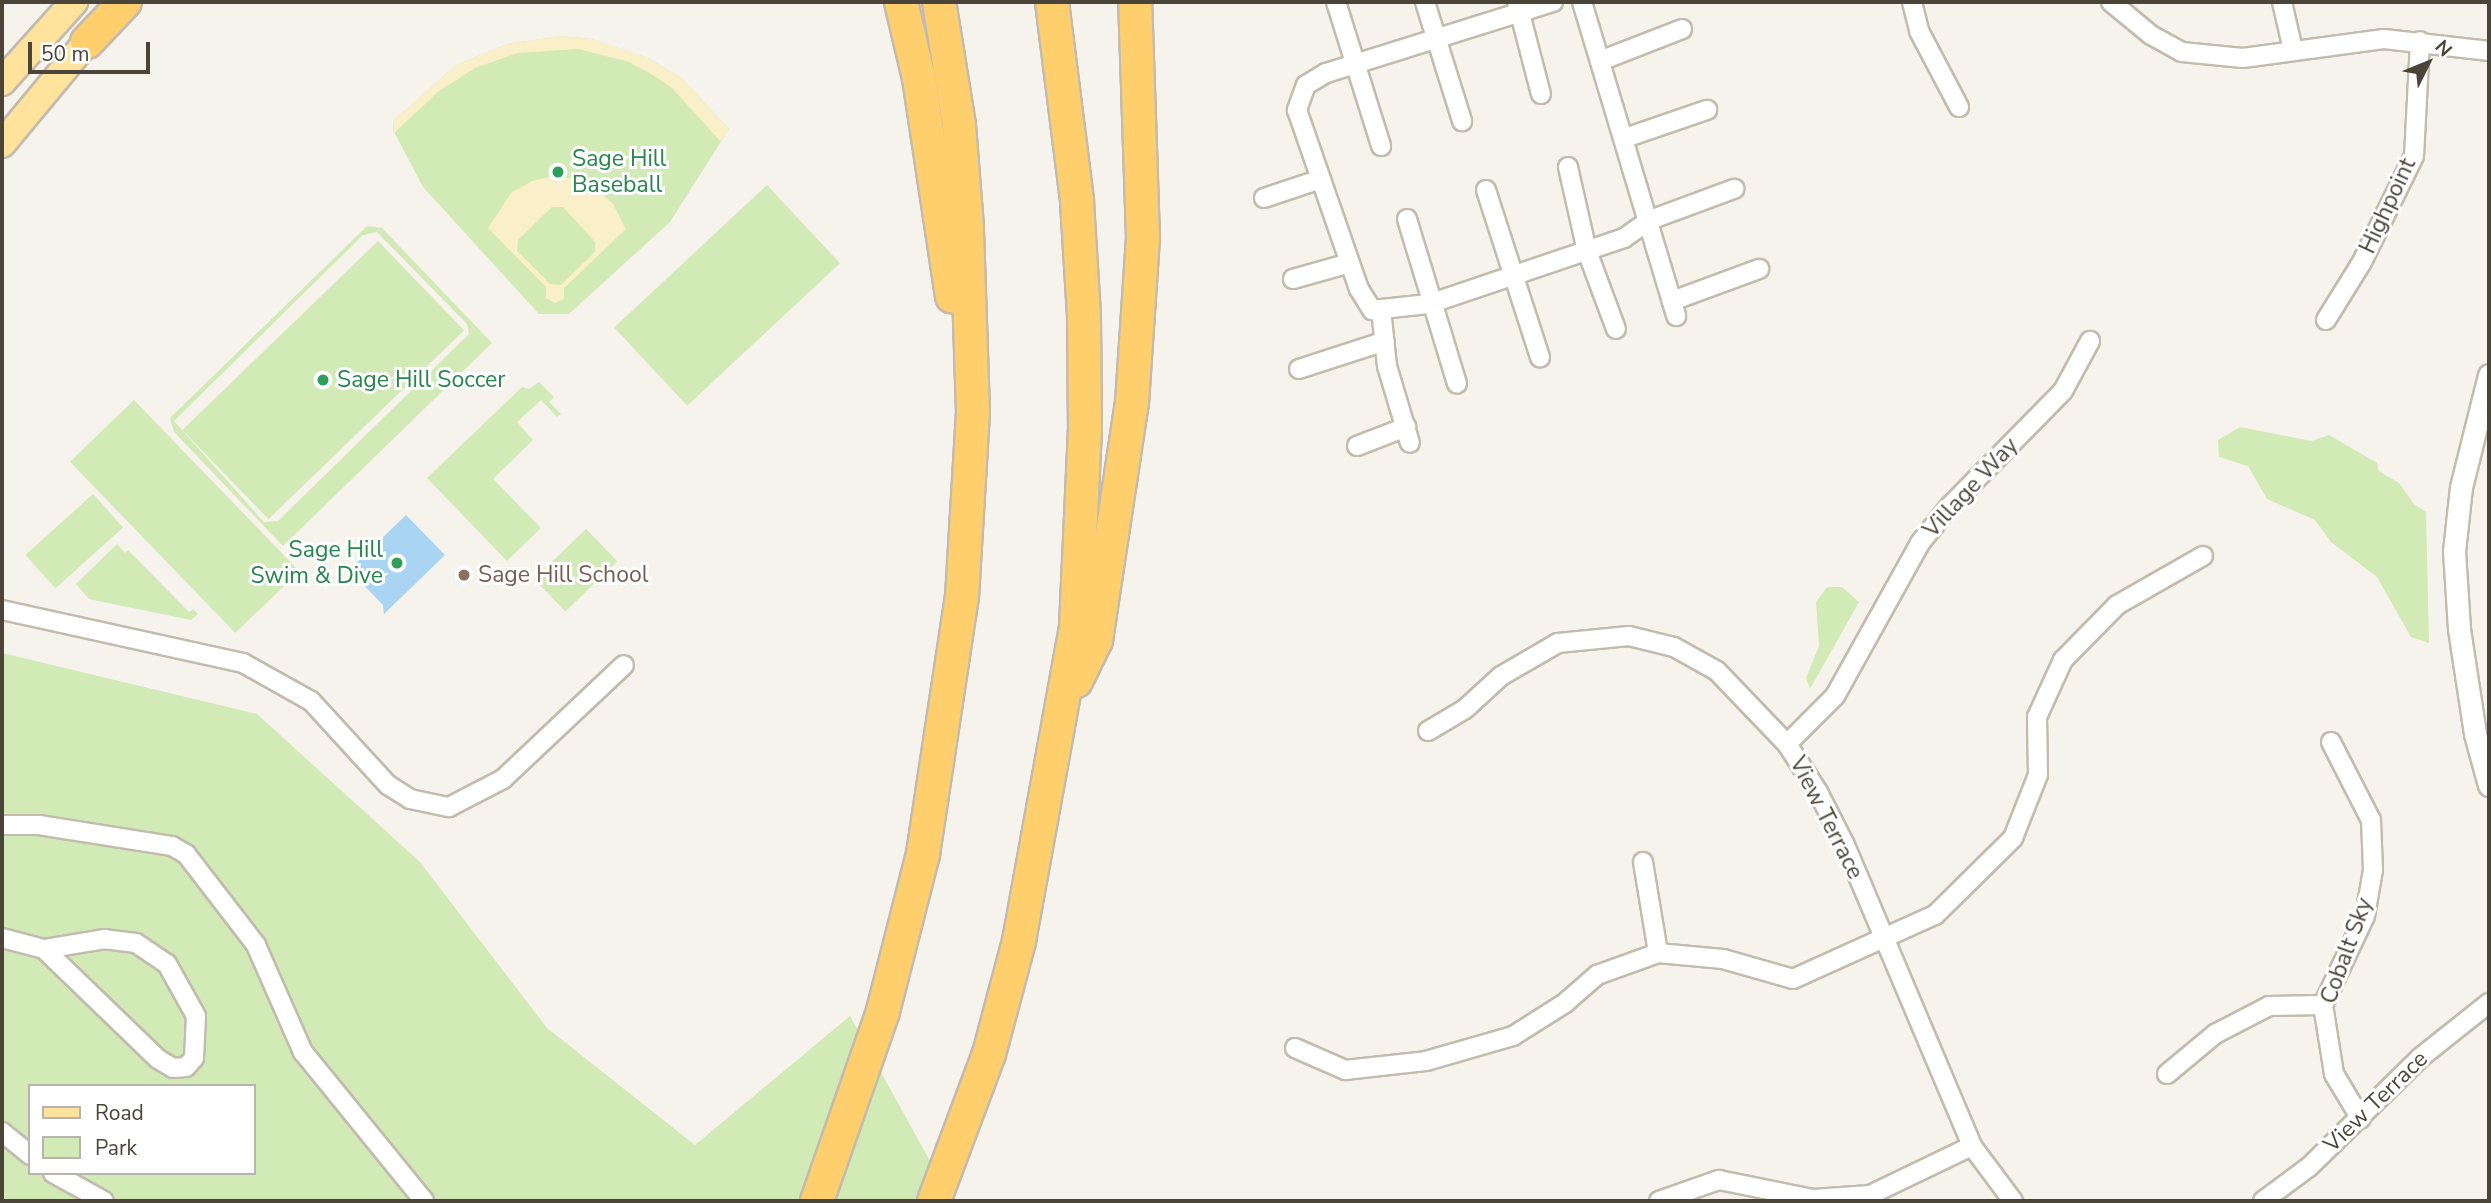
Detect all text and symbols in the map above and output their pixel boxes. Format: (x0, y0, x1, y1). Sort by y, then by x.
scale bar (32, 28, 154, 72)
north arrow (2393, 28, 2463, 98)
text: N (2429, 35, 2458, 63)
text: 50 m (41, 40, 90, 68)
place label: Sage Hill Baseball (572, 145, 666, 199)
street label: Highpoint (2354, 154, 2422, 258)
marker: Sage Hill Baseball (550, 164, 566, 180)
place label: Sage Hill Soccer (337, 366, 506, 394)
marker: Sage Hill Soccer (315, 372, 331, 388)
street label: Village Way (1918, 432, 2024, 544)
place label: Sage Hill Swim & Dive (251, 536, 383, 590)
marker: Sage Hill Swim & Dive (389, 555, 405, 571)
place label: Sage Hill School (478, 561, 649, 589)
marker: Sage Hill School (456, 567, 472, 583)
street label: View Terrace (1783, 752, 1869, 884)
street label: Cobalt Sky (2315, 894, 2379, 1008)
street label: View Terrace (2318, 1046, 2434, 1158)
legend (28, 1084, 256, 1175)
text: Road (95, 1099, 144, 1127)
text: Park (95, 1134, 137, 1162)

